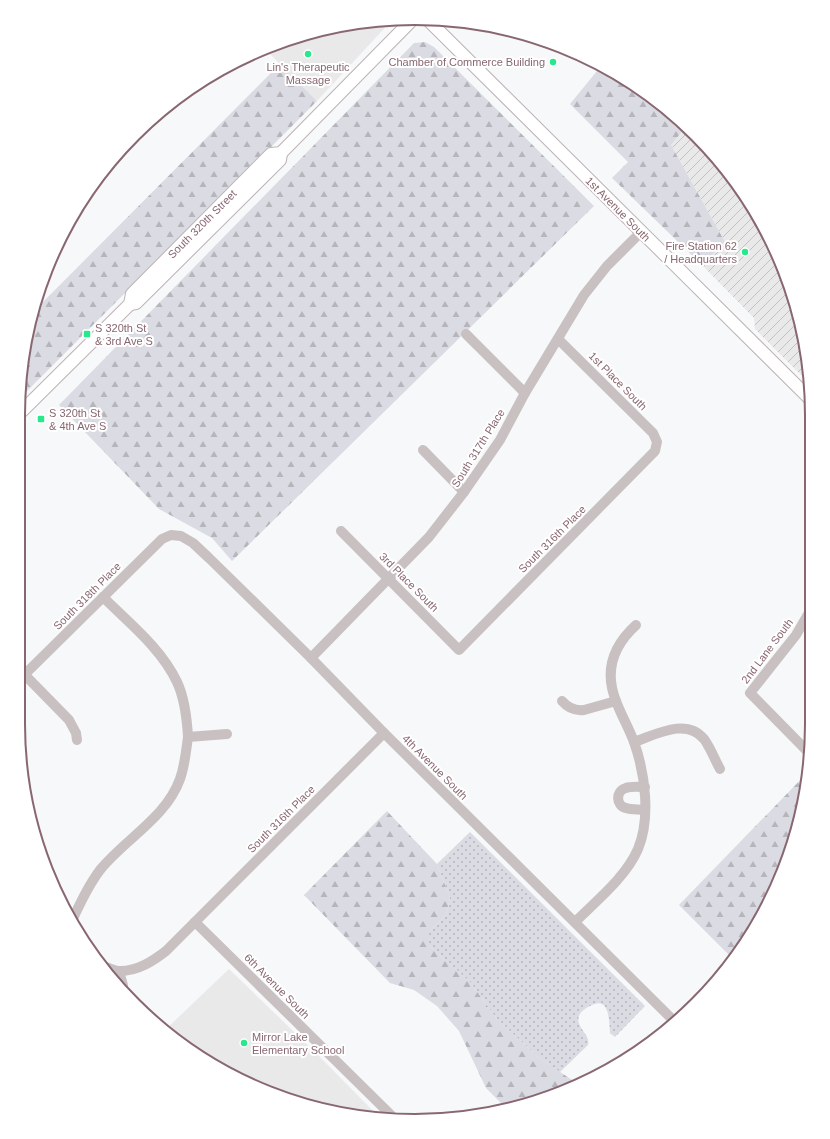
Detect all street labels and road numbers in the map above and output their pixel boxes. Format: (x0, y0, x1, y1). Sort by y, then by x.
street label: 1st Avenue South (583, 174, 653, 244)
street label: South 320th Street (165, 187, 239, 261)
street label: 1st Place South (587, 350, 649, 412)
street label: South 317th Place (449, 407, 507, 489)
street label: South 316th Place (516, 503, 588, 575)
street label: 3rd Place South (377, 550, 441, 614)
street label: South 318th Place (51, 560, 123, 632)
street label: 2nd Lane South (739, 616, 795, 686)
street label: 4th Avenue South (400, 732, 470, 802)
street label: South 316th Place (245, 783, 317, 855)
street label: 6th Avenue South (242, 951, 312, 1021)

